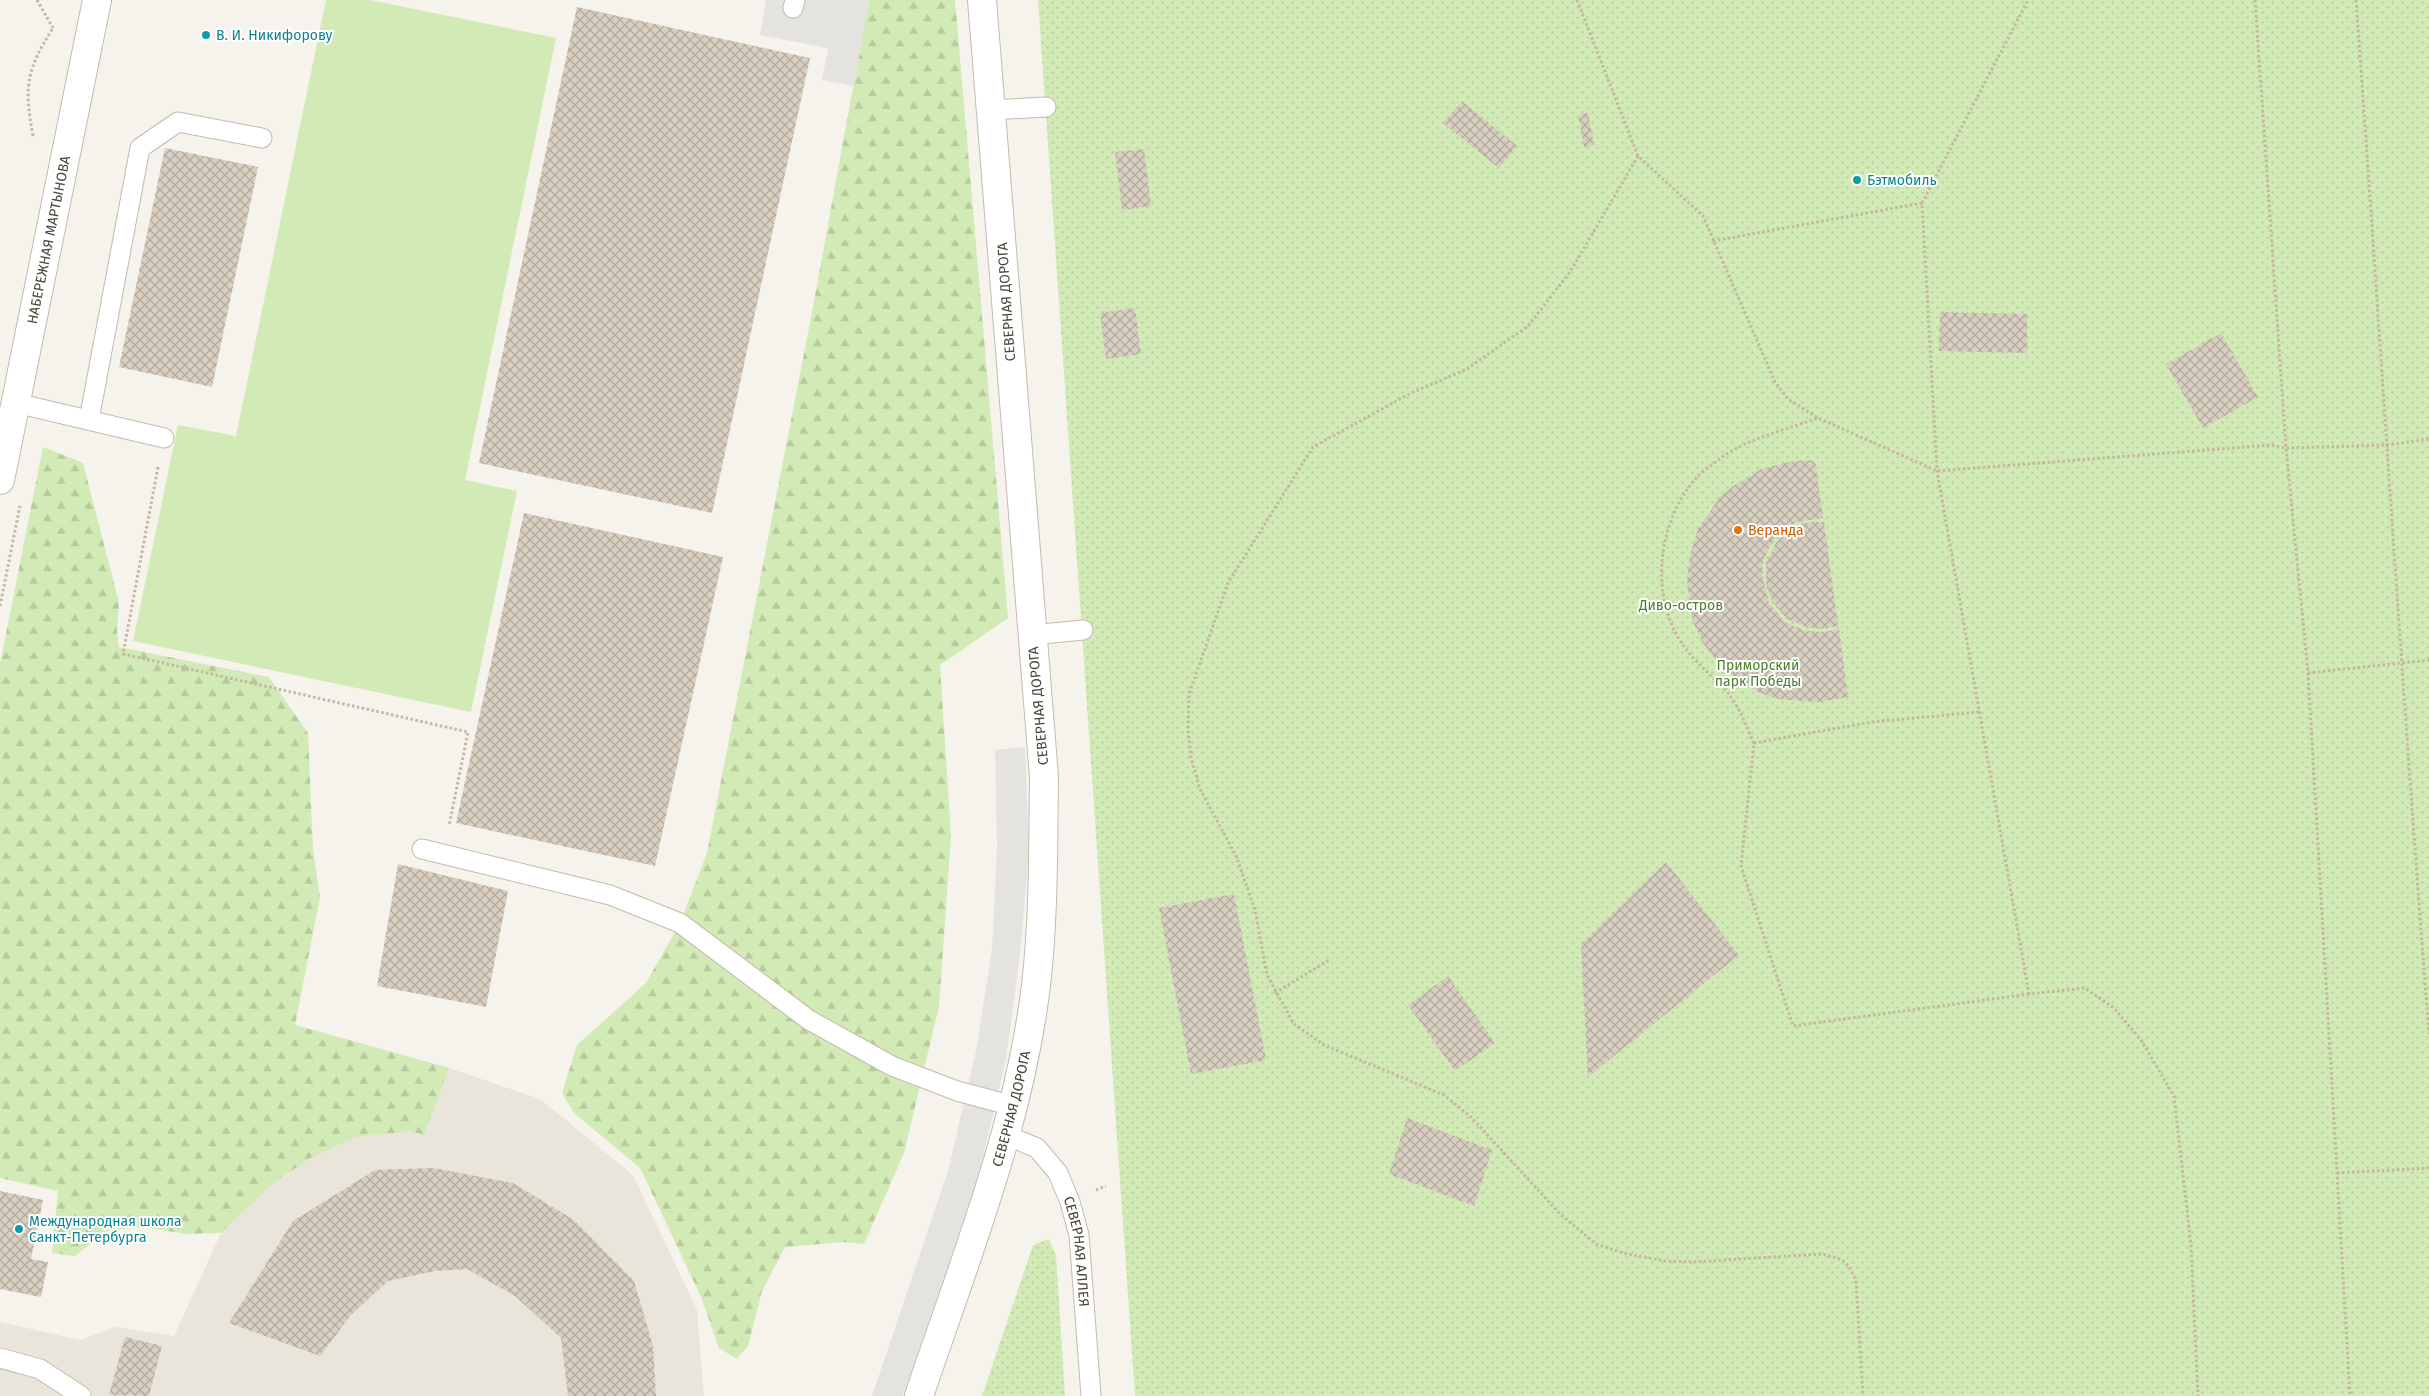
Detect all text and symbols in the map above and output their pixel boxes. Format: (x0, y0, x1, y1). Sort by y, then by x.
place label: В. И. Никифорову (216, 27, 333, 44)
marker: В. И. Никифорову (200, 29, 212, 41)
street label: НАБЕРЕЖНАЯ МАРТЫНОВА (24, 154, 74, 326)
place label: Бэтмобиль (1867, 172, 1937, 189)
marker: Бэтмобиль (1851, 174, 1863, 186)
street label: СЕВЕРНАЯ ДОРОГА (994, 242, 1019, 362)
place label: Веранда (1748, 522, 1804, 539)
marker: Веранда (1732, 524, 1744, 536)
park label: Диво-остров (1638, 597, 1723, 614)
street label: СЕВЕРНАЯ ДОРОГА (1025, 646, 1052, 766)
park label: Приморский парк Победы (1715, 657, 1801, 690)
street label: СЕВЕРНАЯ ДОРОГА (989, 1049, 1034, 1169)
street label: СЕВЕРНАЯ АЛЛЕЯ (1060, 1194, 1092, 1307)
place label: Международная школа Санкт-Петербурга (29, 1213, 182, 1246)
marker: Международная школа Санкт-Петербурга (13, 1223, 25, 1235)

